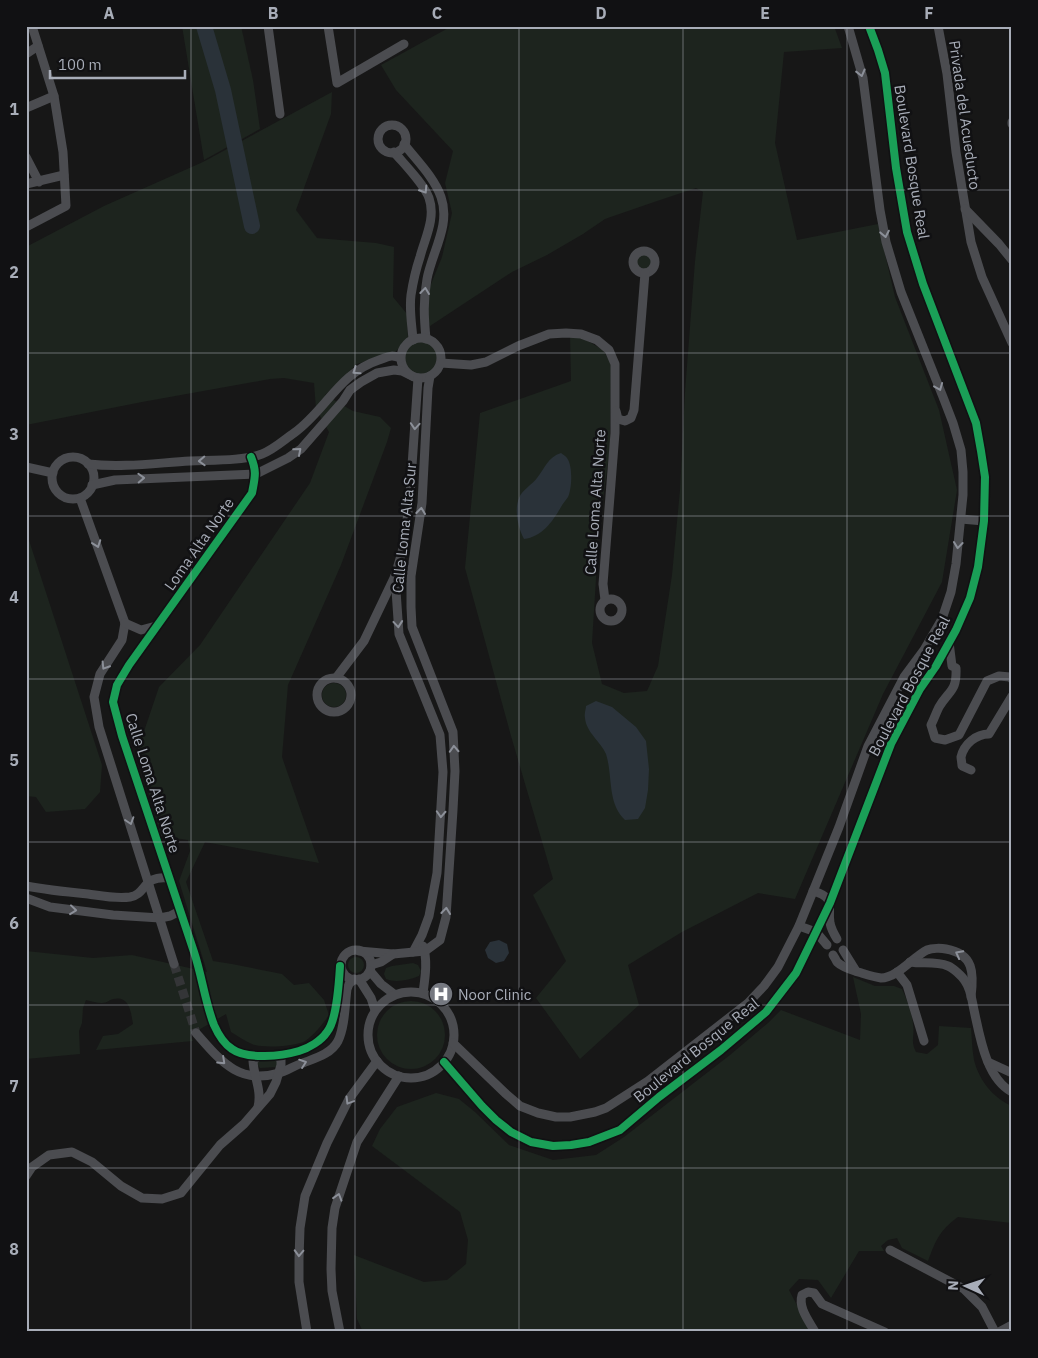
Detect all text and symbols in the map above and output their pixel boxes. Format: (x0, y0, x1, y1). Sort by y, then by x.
text: A (104, 3, 115, 23)
text: B (268, 3, 279, 23)
text: C (432, 3, 442, 23)
text: D (595, 3, 607, 23)
text: E (760, 3, 770, 23)
text: F (924, 3, 934, 23)
street label: Privada del Acueducto (945, 39, 985, 191)
scale bar (50, 48, 185, 80)
text: 100 m (58, 55, 102, 74)
one-way arrow (855, 68, 866, 77)
street label: Boulevard Bosque Real (890, 83, 934, 241)
text: 1 (9, 99, 19, 119)
one-way arrow (418, 185, 427, 194)
one-way arrow (879, 229, 889, 238)
text: 2 (9, 262, 19, 282)
one-way arrow (419, 287, 430, 295)
one-way arrow (352, 365, 362, 374)
one-way arrow (933, 382, 943, 390)
one-way arrow (410, 423, 421, 431)
text: 3 (9, 424, 19, 444)
street label: Calle Loma Alta Norte (580, 428, 610, 576)
one-way arrow (292, 448, 301, 456)
one-way arrow (198, 455, 206, 466)
street label: Calle Loma Alta Sur (388, 461, 420, 594)
one-way arrow (137, 473, 145, 484)
street label: Loma Alta Norte (160, 494, 238, 594)
one-way arrow (415, 506, 425, 515)
one-way arrow (91, 539, 101, 547)
one-way arrow (953, 541, 964, 549)
text: 4 (9, 587, 19, 607)
street label: Boulevard Bosque Real (864, 613, 954, 759)
one-way arrow (392, 621, 403, 629)
one-way arrow (102, 661, 111, 670)
street label: Calle Loma Alta Norte (121, 711, 185, 855)
one-way arrow (448, 744, 459, 752)
text: 5 (9, 750, 19, 770)
one-way arrow (435, 810, 446, 818)
one-way arrow (124, 817, 134, 825)
one-way arrow (70, 904, 78, 915)
one-way arrow (440, 906, 451, 914)
text: 6 (9, 913, 19, 933)
one-way arrow (955, 950, 964, 960)
hospital icon: Noor Clinic (428, 981, 454, 1007)
place label: Noor Clinic (458, 985, 532, 1004)
street label: Boulevard Bosque Real (629, 994, 763, 1106)
one-way arrow (217, 1055, 226, 1064)
one-way arrow (298, 1059, 306, 1069)
text: 7 (9, 1076, 19, 1096)
one-way arrow (345, 1095, 355, 1104)
one-way arrow (333, 1193, 343, 1202)
text: 8 (9, 1239, 19, 1259)
one-way arrow (294, 1250, 304, 1258)
north arrow (940, 1260, 990, 1310)
text: N (944, 1280, 962, 1291)

